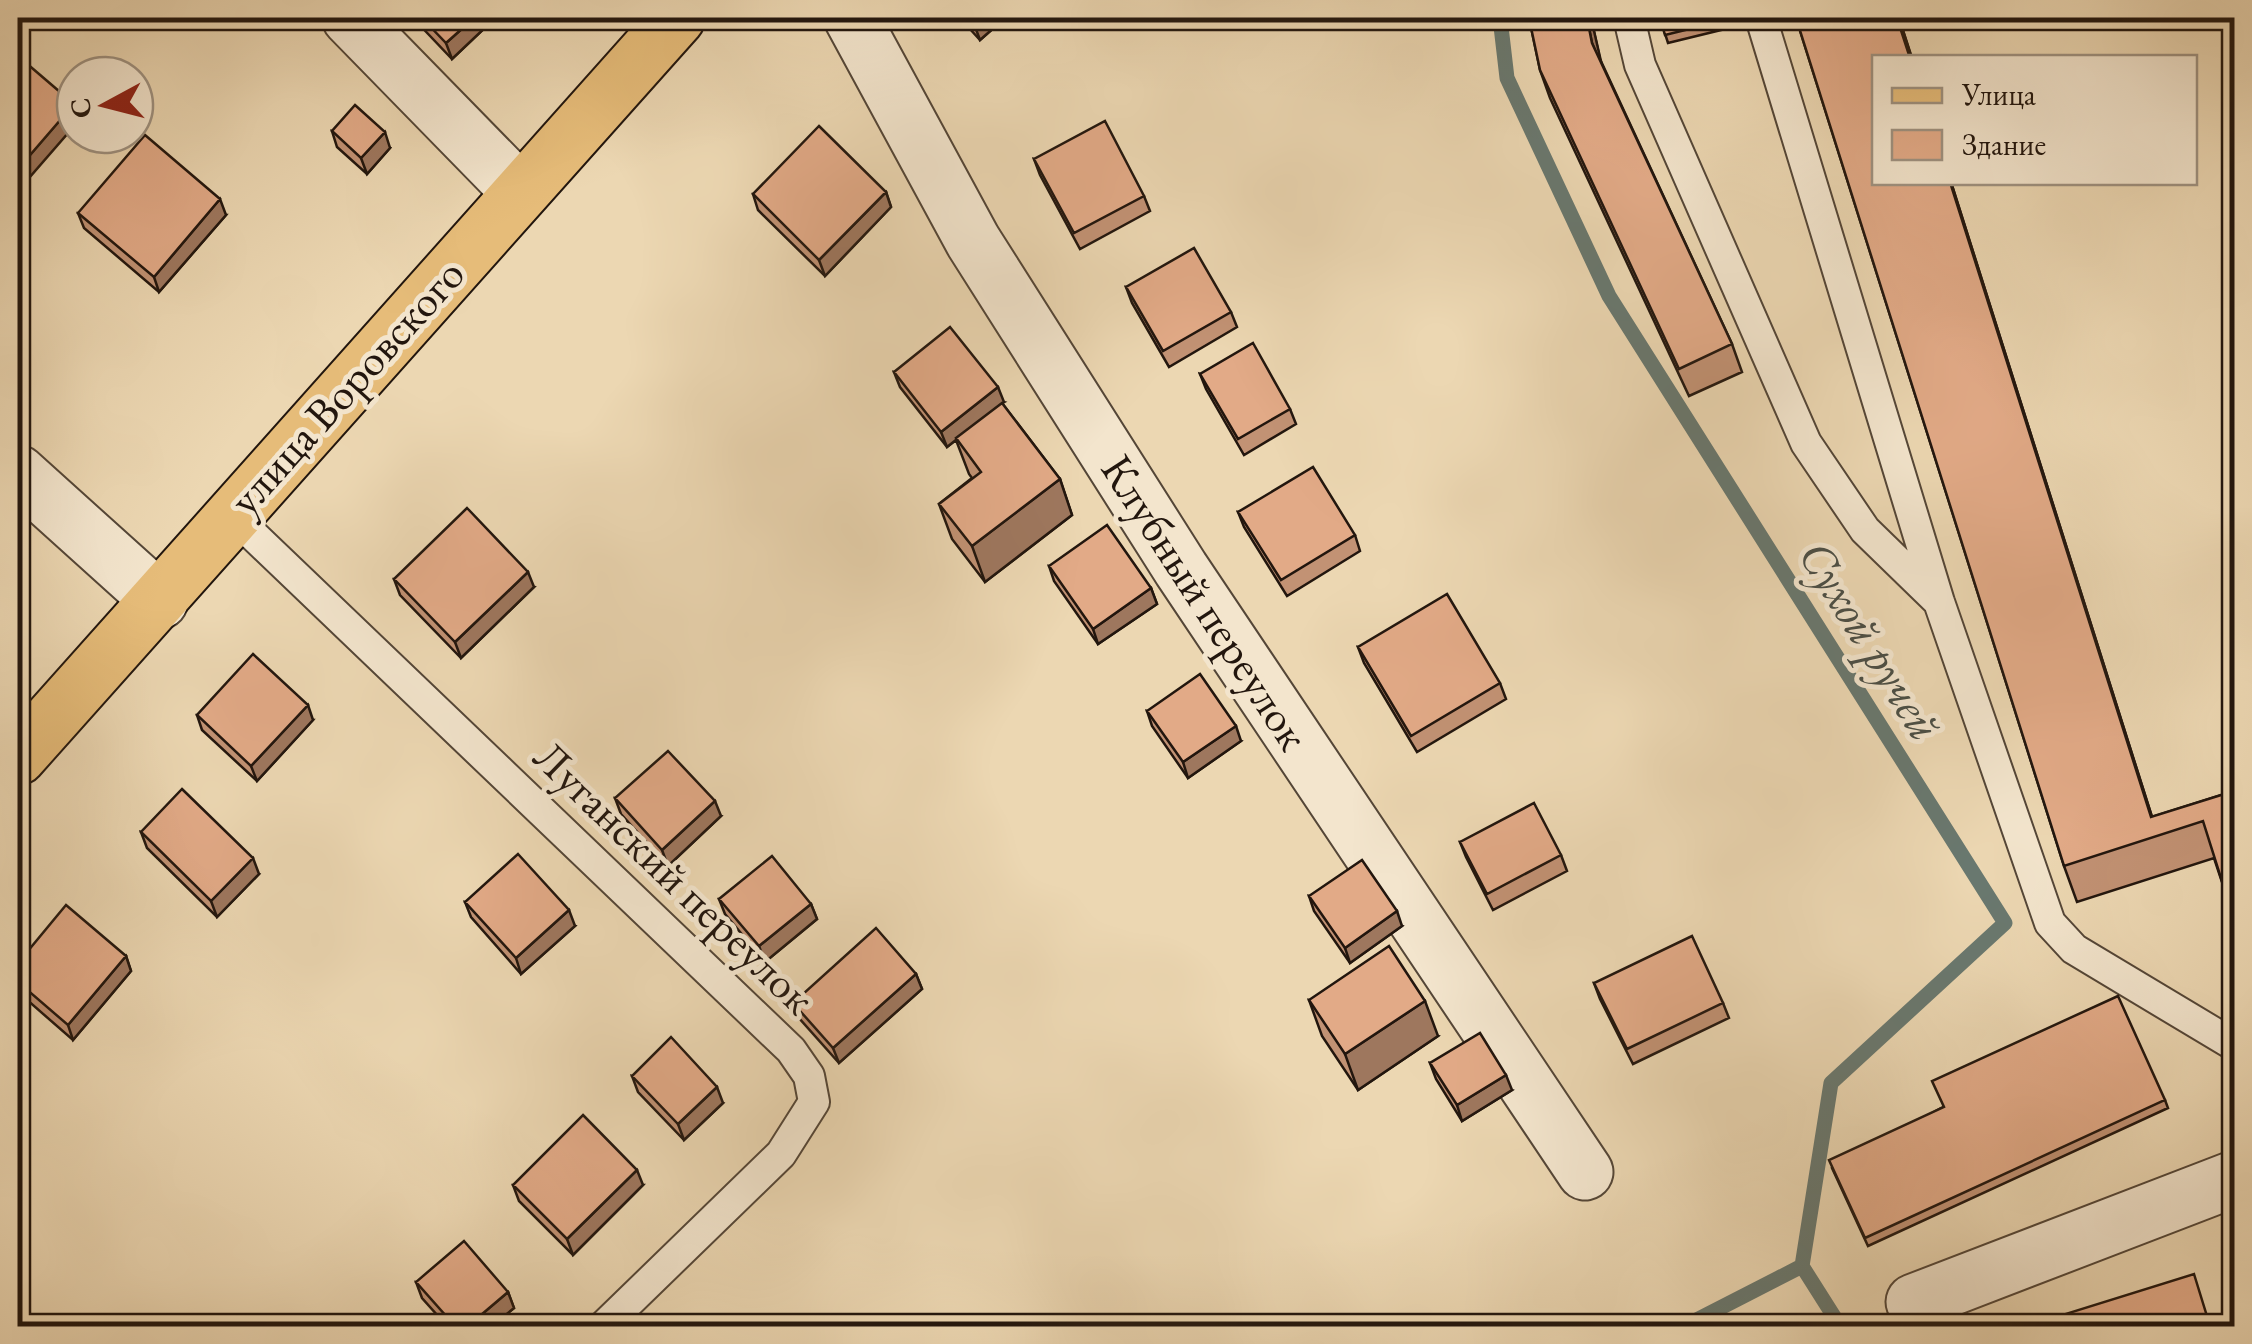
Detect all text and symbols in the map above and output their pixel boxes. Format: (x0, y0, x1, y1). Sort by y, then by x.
north arrow (55, 55, 155, 155)
legend (1872, 55, 2197, 185)
text: Улица (1961, 75, 2036, 114)
text: С (61, 96, 99, 120)
text: Здание (1962, 125, 2046, 164)
street label: улица Воровского (215, 245, 477, 527)
street label: Клубный переулок (1089, 443, 1323, 761)
water label: Сухой ручей (1785, 528, 1957, 752)
street label: Луганский переулок (522, 728, 828, 1026)

